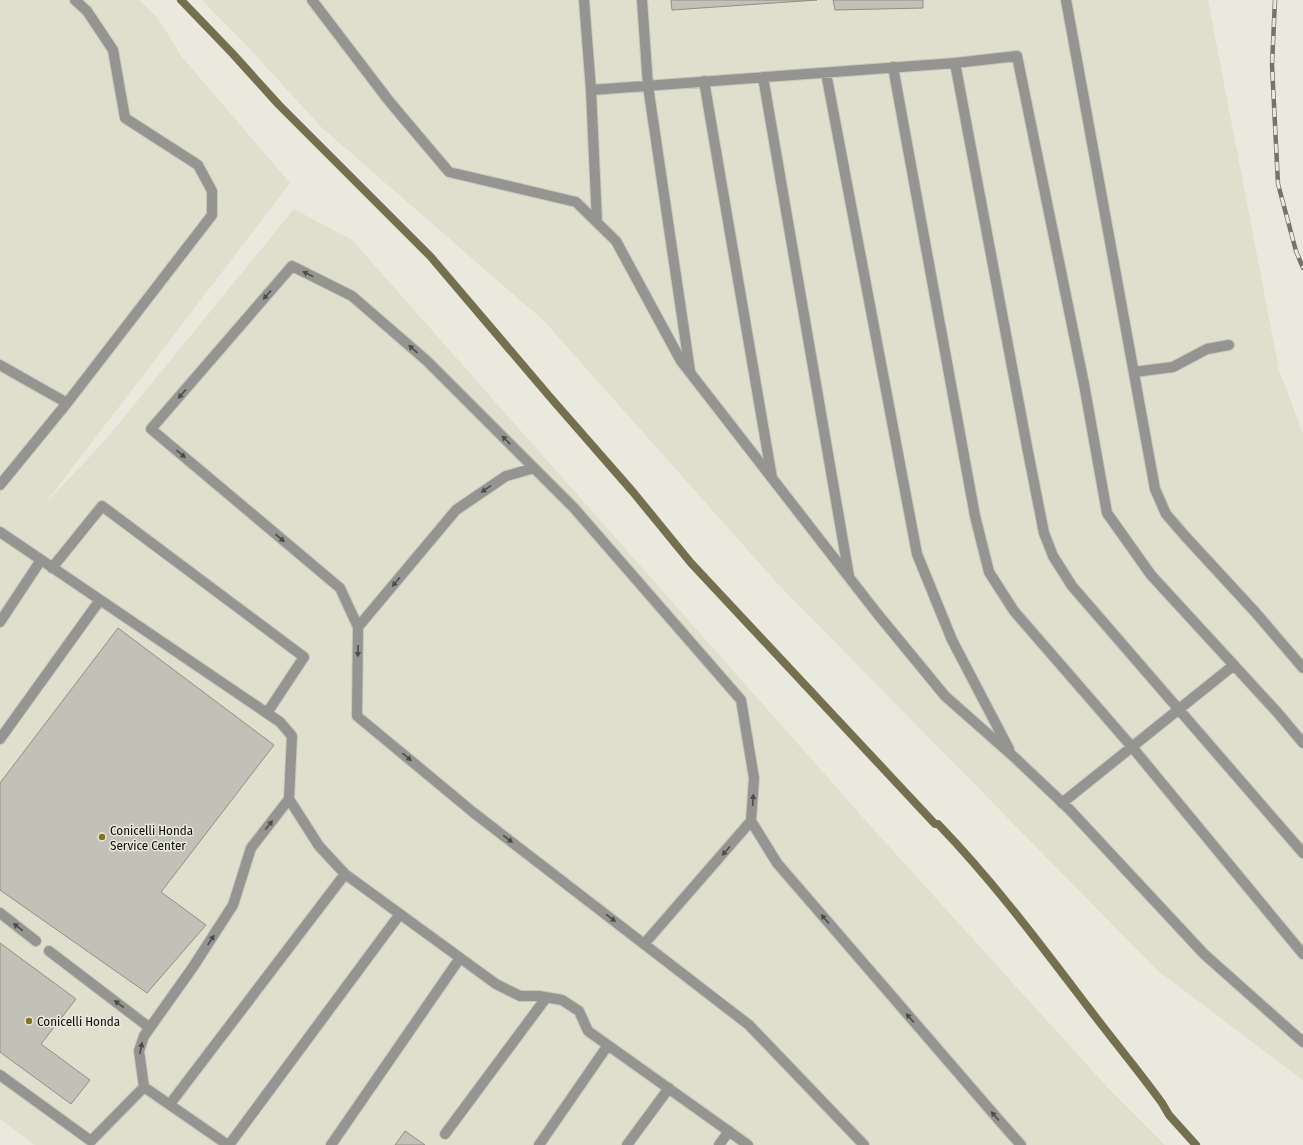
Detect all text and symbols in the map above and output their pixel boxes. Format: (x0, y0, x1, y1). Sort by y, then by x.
one-way arrow (303, 271, 314, 277)
one-way arrow (262, 290, 271, 301)
one-way arrow (408, 345, 418, 354)
one-way arrow (177, 388, 186, 399)
one-way arrow (501, 435, 511, 445)
one-way arrow (175, 450, 186, 459)
one-way arrow (481, 485, 491, 493)
one-way arrow (275, 533, 285, 542)
one-way arrow (391, 576, 400, 587)
one-way arrow (355, 645, 361, 658)
one-way arrow (402, 753, 412, 762)
one-way arrow (749, 794, 756, 806)
one-way arrow (265, 820, 274, 831)
place label: Conicelli Honda Service Center (110, 823, 193, 853)
marker: Conicelli Honda Service Center (97, 832, 107, 842)
one-way arrow (503, 835, 514, 843)
one-way arrow (721, 845, 730, 856)
one-way arrow (606, 914, 617, 923)
one-way arrow (821, 914, 830, 924)
one-way arrow (12, 923, 23, 931)
one-way arrow (207, 934, 214, 945)
one-way arrow (113, 1000, 124, 1008)
one-way arrow (906, 1012, 915, 1023)
place label: Conicelli Honda (37, 1014, 120, 1029)
marker: Conicelli Honda (24, 1016, 34, 1026)
one-way arrow (138, 1042, 144, 1054)
one-way arrow (990, 1111, 1000, 1121)

